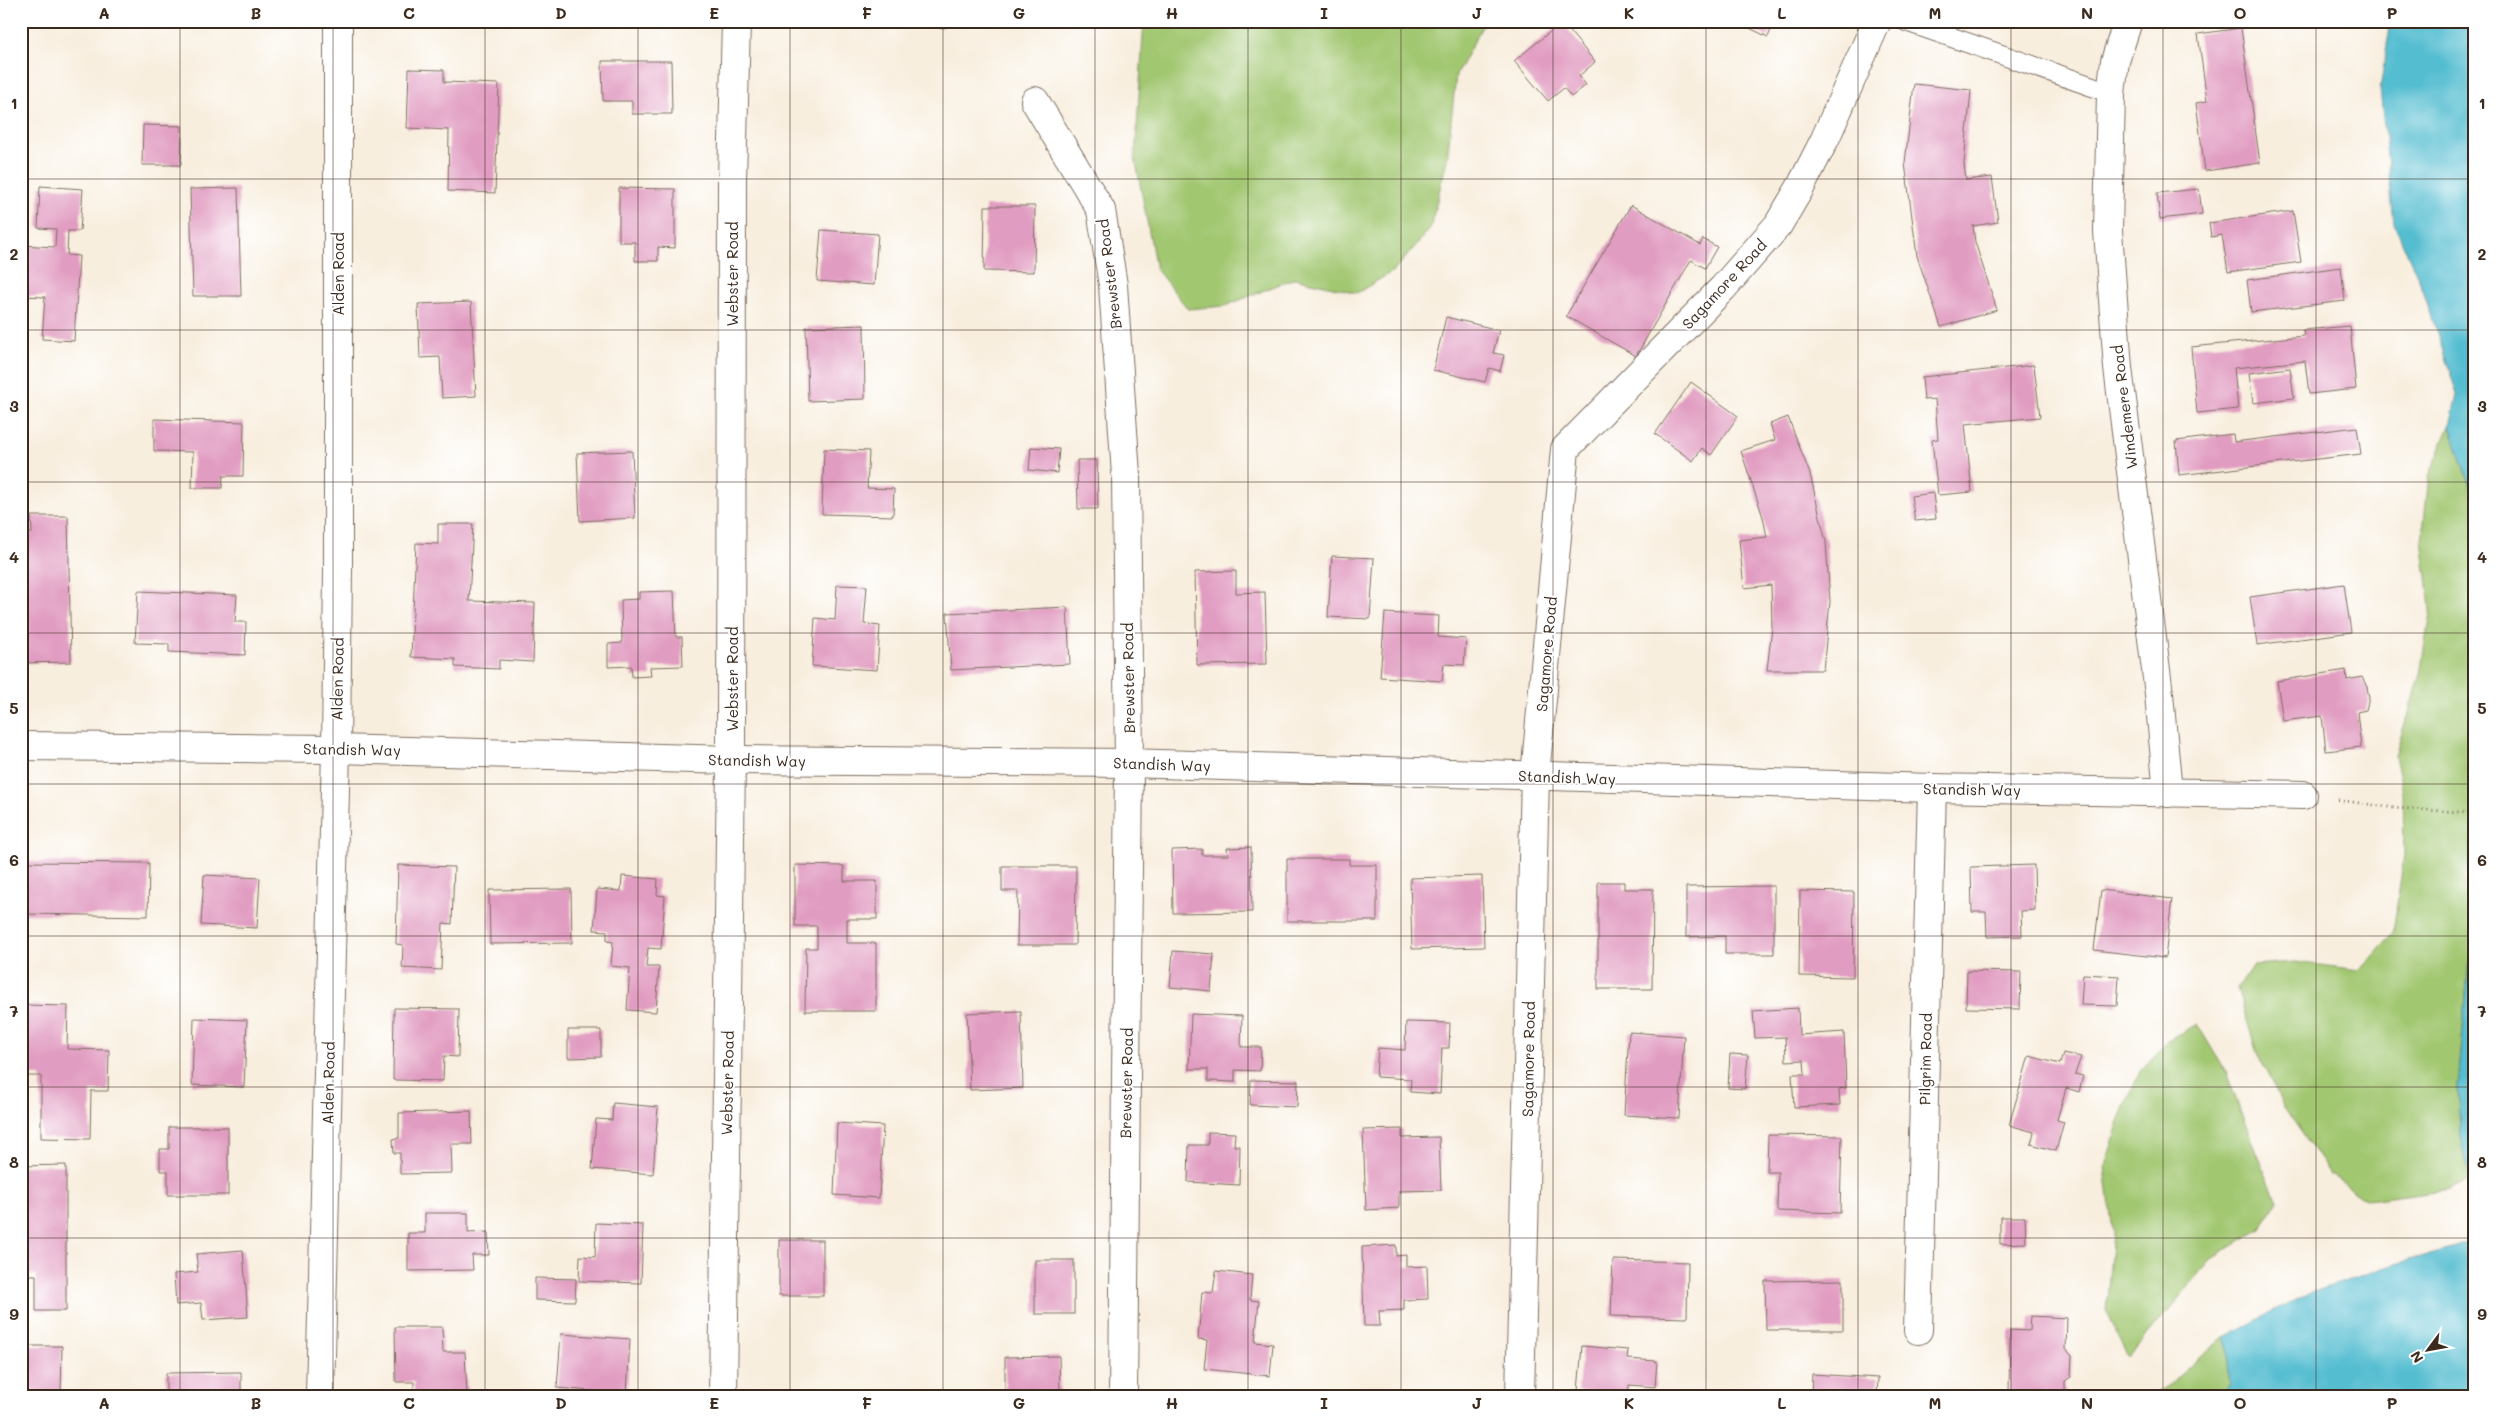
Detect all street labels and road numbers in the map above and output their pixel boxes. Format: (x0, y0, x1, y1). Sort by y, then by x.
street label: Brewster Road (1092, 218, 1126, 330)
street label: Webster Road (722, 222, 742, 326)
street label: Alden Road (328, 232, 348, 316)
street label: Sagamore Road (1677, 235, 1771, 333)
street label: Windemere Road (2106, 344, 2142, 470)
street label: Sagamore Road (1531, 596, 1561, 712)
street label: Brewster Road (1117, 623, 1139, 733)
street label: Webster Road (722, 627, 742, 731)
street label: Alden Road (326, 637, 348, 721)
street label: Standish Way (303, 738, 401, 760)
street label: Standish Way (708, 749, 806, 771)
street label: Standish Way (1113, 752, 1211, 776)
street label: Standish Way (1518, 765, 1616, 789)
street label: Standish Way (1923, 778, 2021, 800)
street label: Sagamore Road (1517, 1001, 1539, 1117)
street label: Pilgrim Road (1914, 1013, 1936, 1105)
street label: Brewster Road (1115, 1028, 1137, 1138)
street label: Webster Road (716, 1030, 738, 1136)
street label: Alden Road (317, 1041, 339, 1125)

